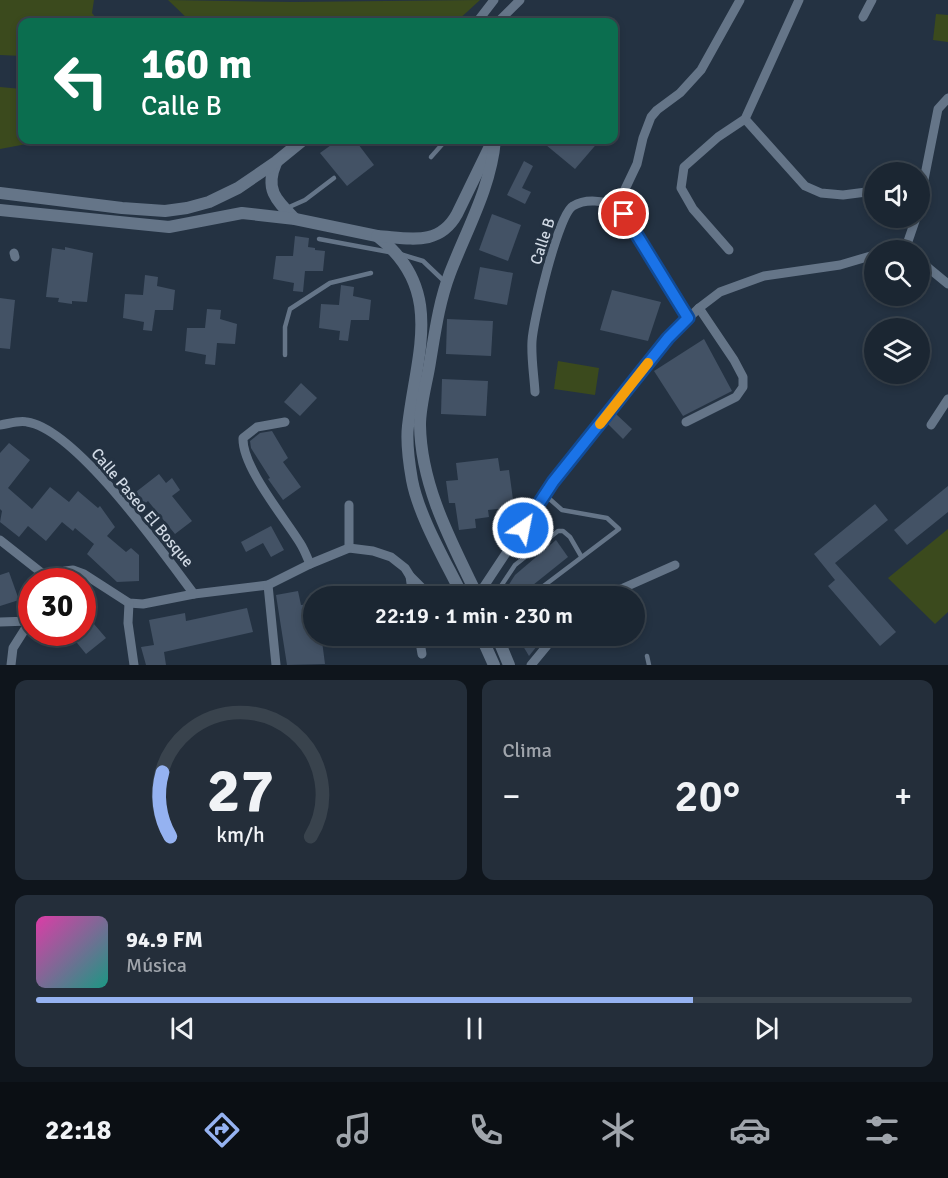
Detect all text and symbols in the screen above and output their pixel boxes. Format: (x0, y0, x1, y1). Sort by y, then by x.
text: 160 m (141, 39, 252, 90)
icon: left (42, 42, 120, 120)
text: Calle B (141, 90, 222, 123)
map controls (864, 162, 930, 384)
button: sound (864, 162, 930, 228)
pin (598, 188, 649, 239)
icon: arrive (607, 197, 640, 230)
street label: Calle B (526, 215, 560, 267)
button: search (864, 240, 930, 306)
button: layers (864, 318, 930, 384)
street label: Calle Paseo El Bosque (87, 444, 198, 571)
position arrow (491, 496, 555, 560)
speed limit sign: 30 (18, 568, 96, 646)
text: 22:19 · 1 min · 230 m (375, 602, 573, 629)
text: Clima (503, 738, 552, 763)
text: 27 (207, 752, 274, 829)
text: 20° (674, 769, 740, 824)
text: − (503, 776, 520, 817)
text: + (894, 776, 912, 817)
text: km/h (216, 822, 265, 848)
text: 94.9 FM (126, 926, 203, 953)
text: Música (126, 953, 187, 978)
icon: previous (166, 1012, 199, 1045)
icon: pause (458, 1012, 491, 1045)
icon: next (750, 1012, 783, 1045)
icon: directions (201, 1109, 243, 1151)
icon: music (333, 1109, 375, 1151)
icon: phone (465, 1109, 507, 1151)
icon: climate (597, 1109, 639, 1151)
icon: car (729, 1109, 771, 1151)
icon: filters (861, 1109, 903, 1151)
text: 22:18 (45, 1114, 111, 1147)

